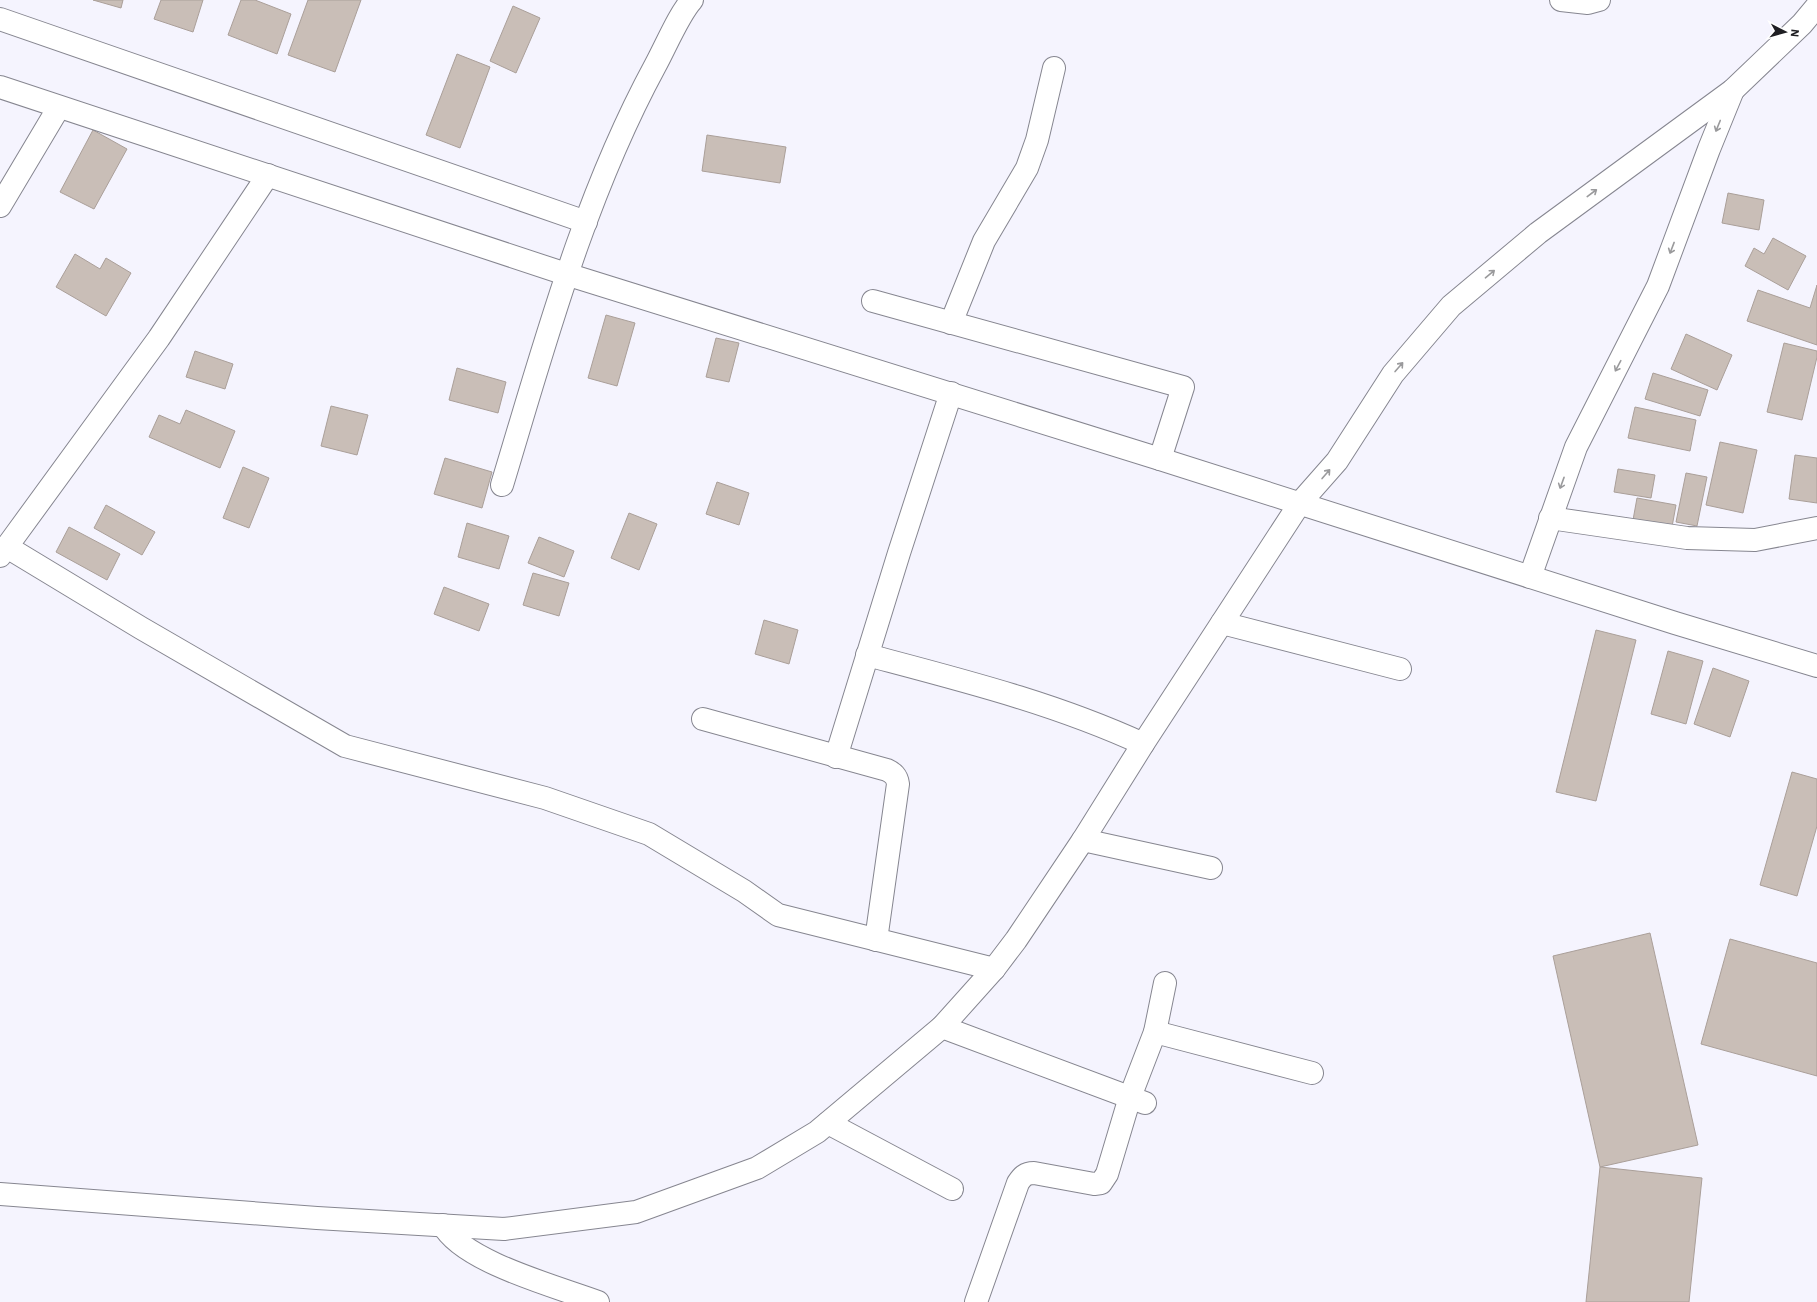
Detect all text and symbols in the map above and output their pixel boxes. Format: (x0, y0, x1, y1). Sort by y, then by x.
north arrow (1765, 12, 1805, 52)
text: N (1788, 28, 1802, 38)
one-way arrow (1714, 120, 1722, 132)
one-way arrow (1586, 189, 1597, 198)
one-way arrow (1668, 241, 1676, 253)
one-way arrow (1484, 269, 1495, 278)
one-way arrow (1614, 360, 1621, 372)
one-way arrow (1395, 361, 1404, 372)
one-way arrow (1321, 469, 1330, 479)
one-way arrow (1558, 477, 1566, 489)

